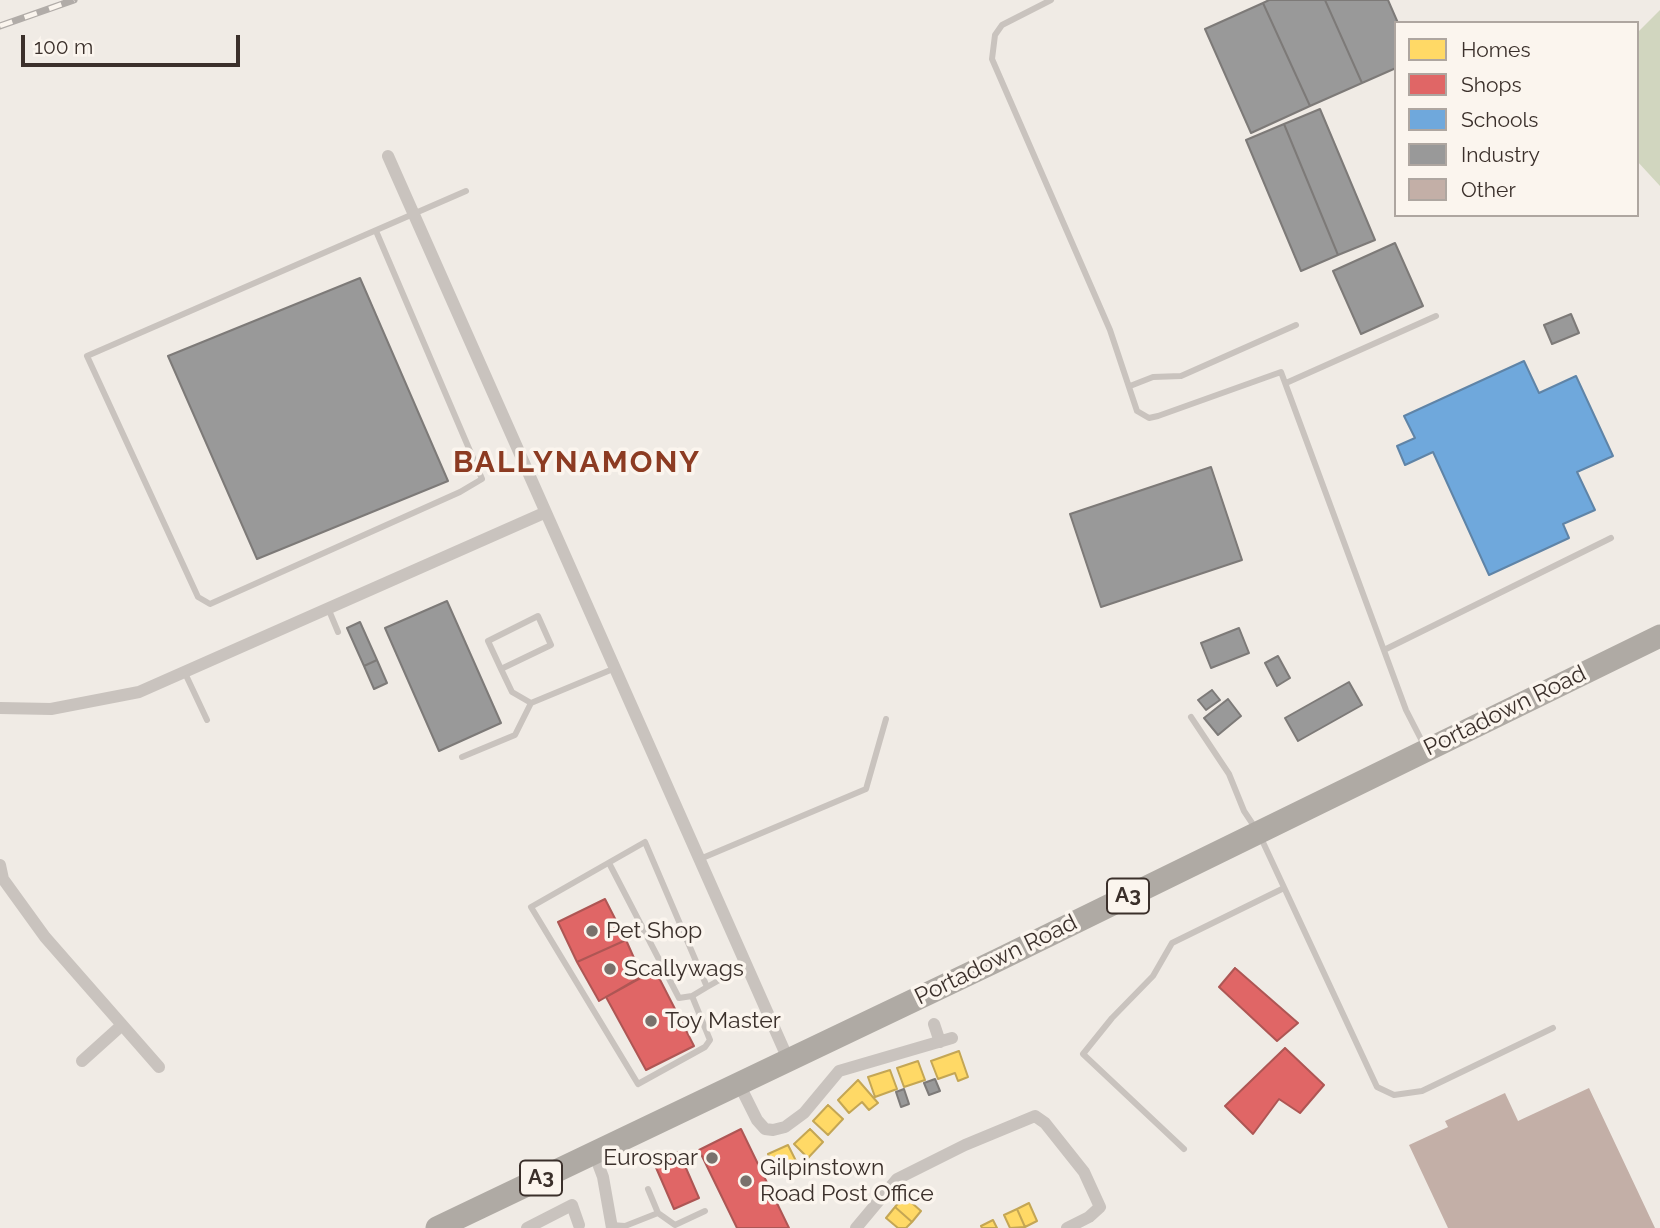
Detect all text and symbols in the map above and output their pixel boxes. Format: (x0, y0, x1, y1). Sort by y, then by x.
scale bar (24, 21, 243, 65)
legend (1394, 21, 1639, 217)
text: 100 m (34, 34, 93, 59)
text: Homes (1461, 37, 1531, 62)
text: Shops (1461, 72, 1522, 97)
text: Schools (1461, 107, 1538, 132)
text: Industry (1461, 142, 1540, 167)
text: Other (1461, 177, 1516, 202)
district label: BALLYNAMONY (454, 445, 700, 481)
street label: Portadown Road (1420, 660, 1590, 762)
road number: A3 (1107, 878, 1149, 914)
street label: Portadown Road (911, 909, 1081, 1011)
place label: Pet Shop (606, 917, 702, 945)
marker: Pet Shop (584, 923, 600, 939)
place label: Scallywags (624, 955, 744, 983)
marker: Scallywags (602, 961, 618, 977)
place label: Toy Master (665, 1007, 781, 1035)
marker: Toy Master (643, 1013, 659, 1029)
place label: Eurospar (603, 1144, 698, 1172)
marker: Eurospar (704, 1150, 720, 1166)
place label: Gilpinstown Road Post Office (760, 1154, 934, 1208)
road number: A3 (520, 1160, 562, 1196)
marker: Gilpinstown Road Post Office (738, 1173, 754, 1189)

